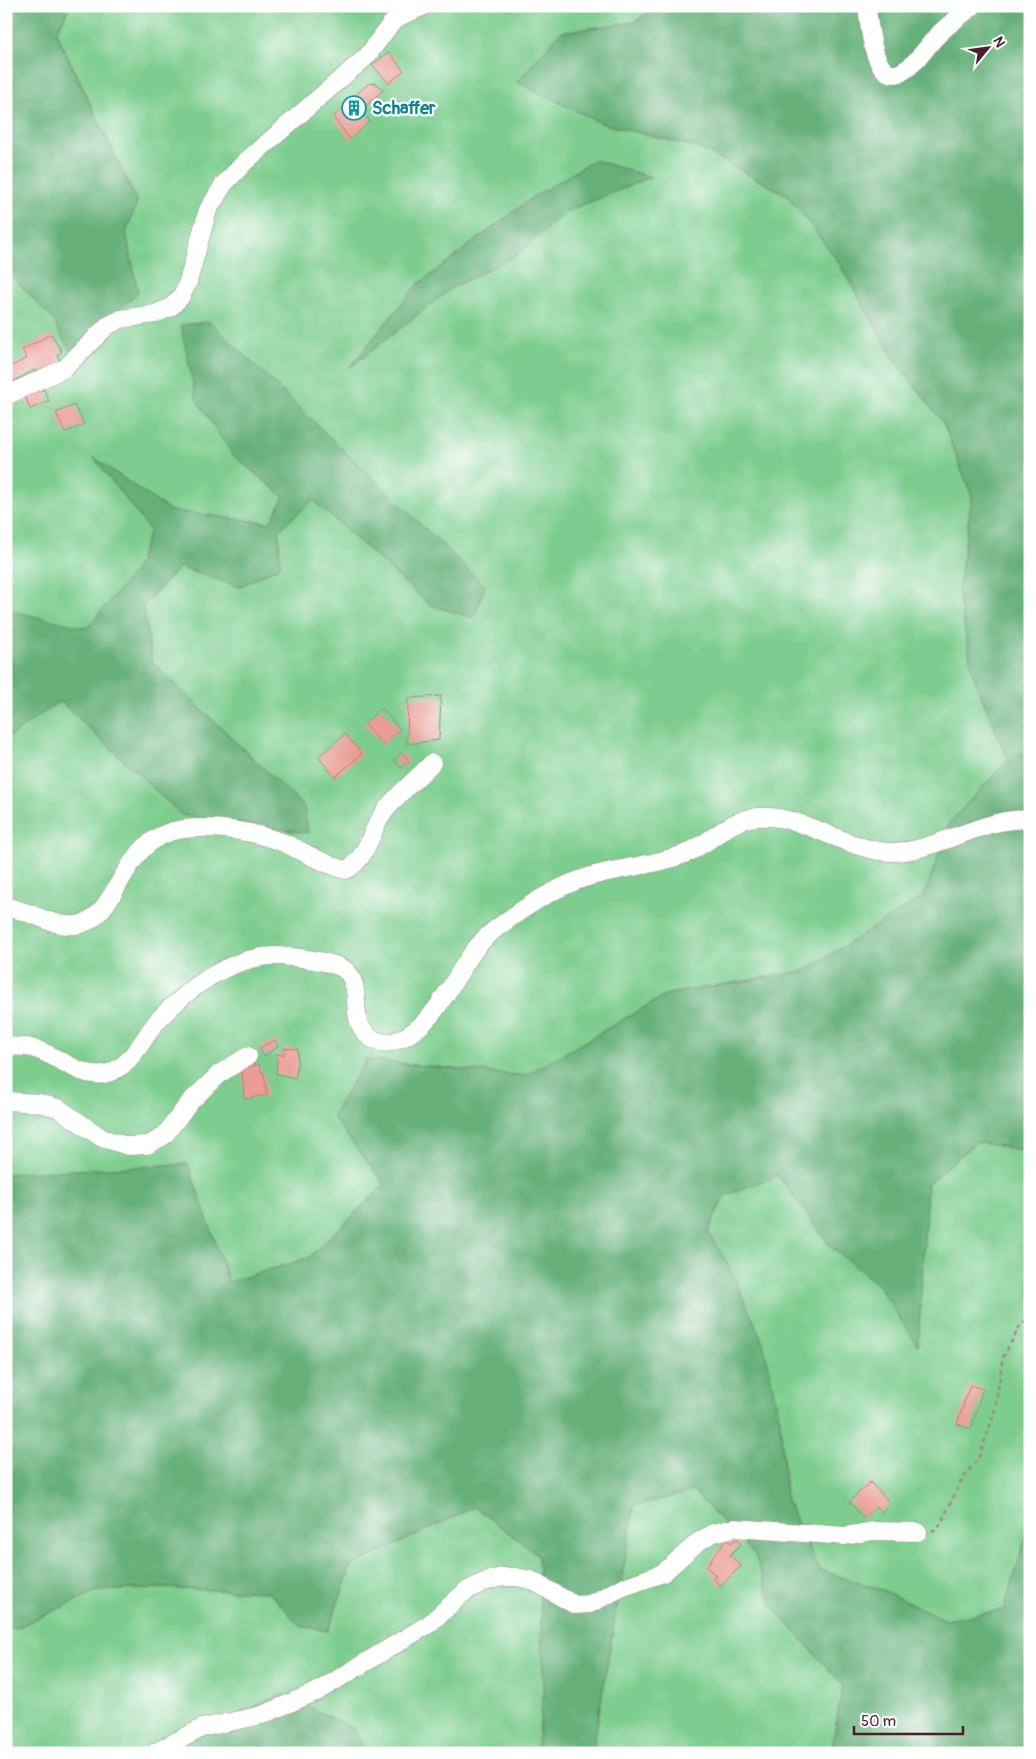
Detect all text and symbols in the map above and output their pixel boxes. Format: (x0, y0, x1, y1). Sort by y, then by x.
north arrow (964, 22, 1014, 72)
text: N (989, 34, 1009, 50)
building icon: Schaffer (341, 95, 367, 121)
place label: Schaffer (372, 97, 436, 120)
scale bar (854, 1704, 962, 1736)
text: 50 m (861, 1712, 896, 1731)

